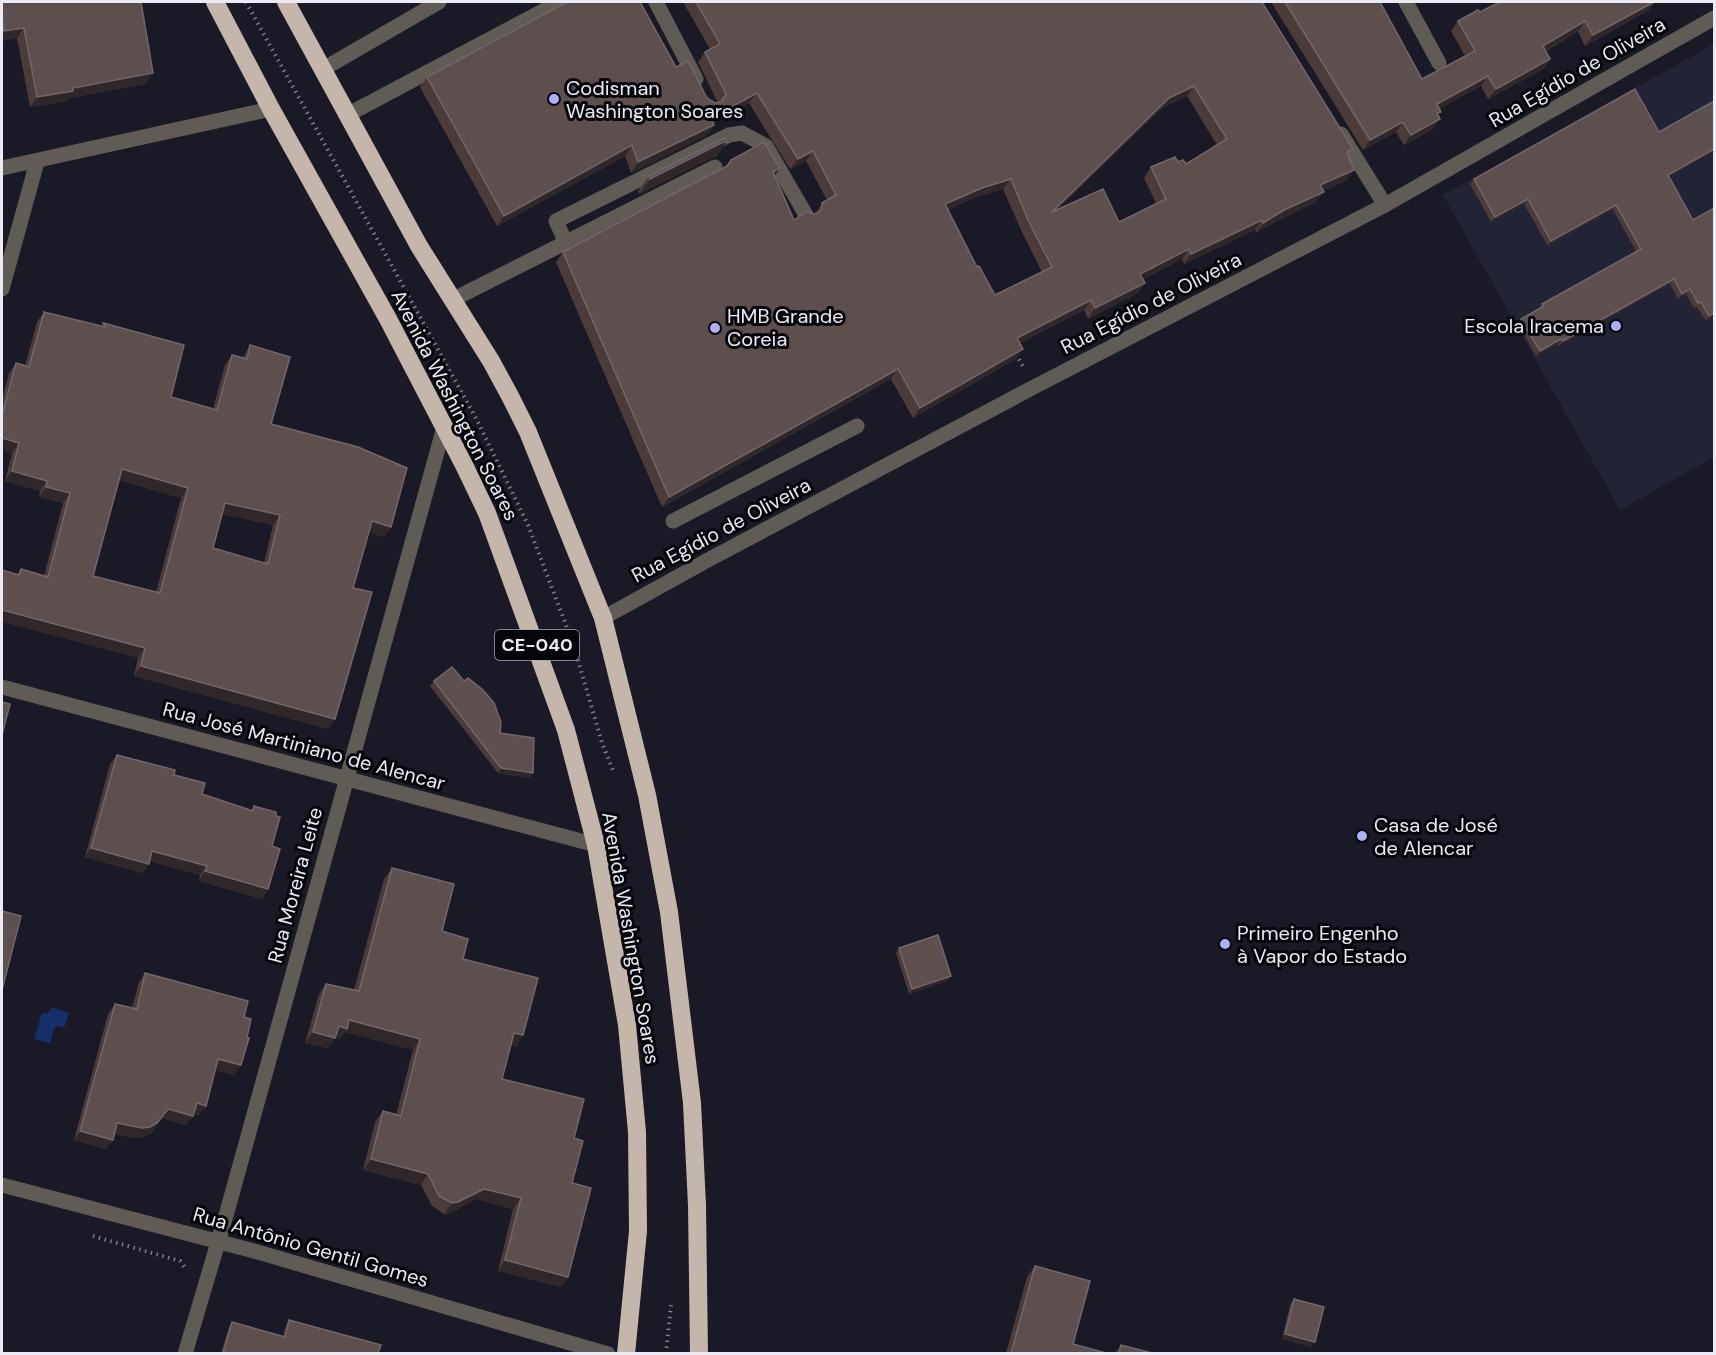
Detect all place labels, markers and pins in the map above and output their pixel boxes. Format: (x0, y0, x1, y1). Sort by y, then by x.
place label: Codisman Washington Soares (566, 75, 743, 124)
marker: Codisman Washington Soares (547, 92, 561, 106)
place label: HMB Grande Coreia (727, 303, 844, 352)
place label: Escola Iracema (1464, 313, 1604, 339)
marker: Escola Iracema (1609, 319, 1623, 333)
marker: HMB Grande Coreia (708, 321, 722, 335)
place label: Casa de José de Alencar (1374, 812, 1498, 861)
marker: Casa de José de Alencar (1355, 829, 1369, 843)
place label: Primeiro Engenho à Vapor do Estado (1237, 920, 1407, 969)
marker: Primeiro Engenho à Vapor do Estado (1218, 937, 1232, 951)

